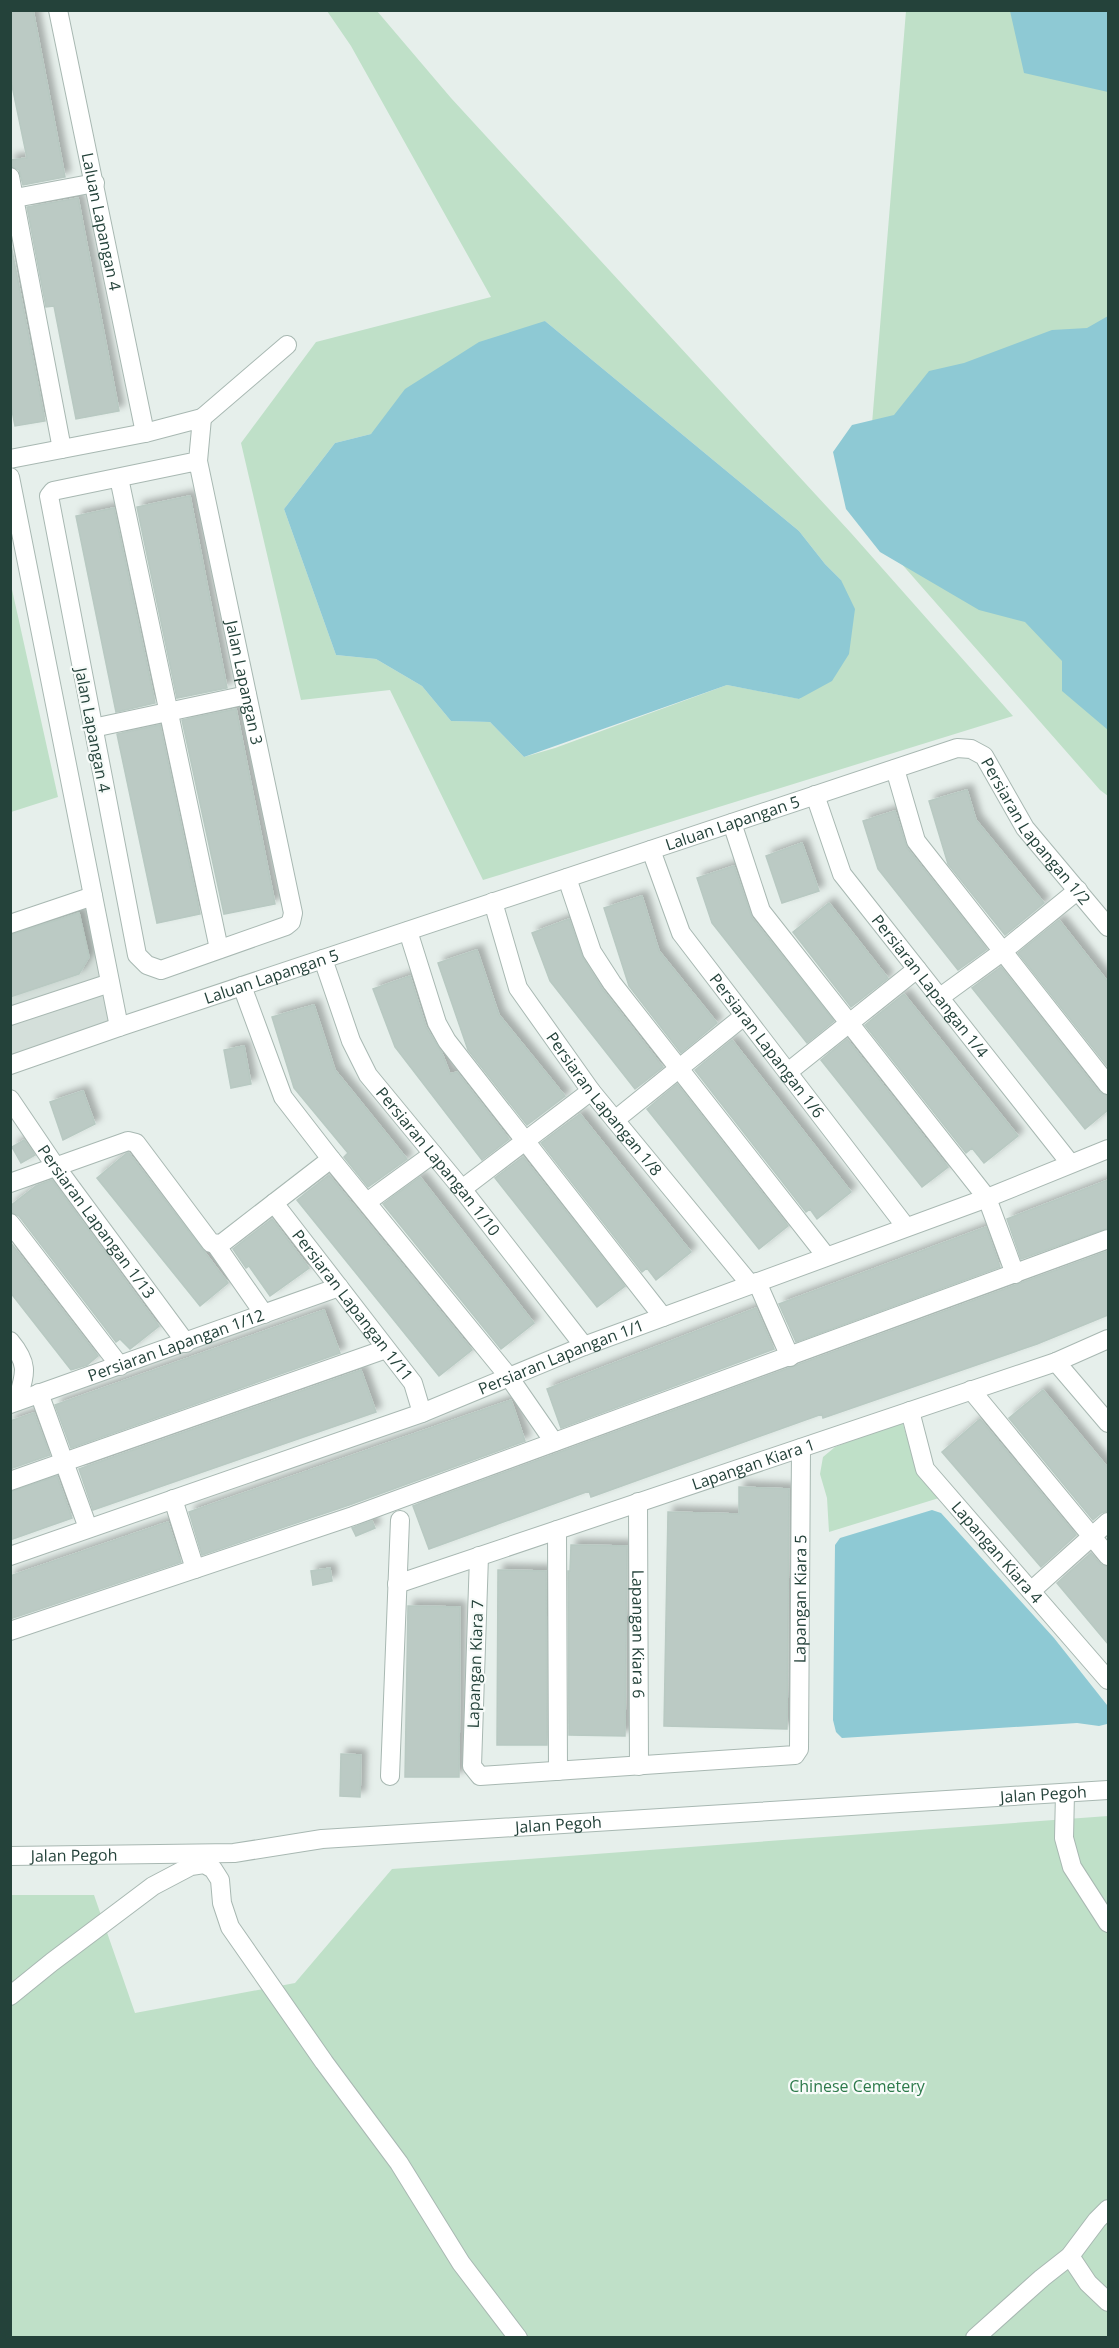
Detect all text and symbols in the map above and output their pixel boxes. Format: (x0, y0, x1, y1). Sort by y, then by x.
street label: Laluan Lapangan 4 (77, 151, 126, 293)
street label: Jalan Lapangan 3 (220, 616, 268, 747)
street label: Jalan Lapangan 4 (70, 664, 116, 794)
street label: Persiaran Lapangan 1/2 (976, 753, 1096, 909)
street label: Laluan Lapangan 5 (662, 790, 803, 855)
street label: Persiaran Lapangan 1/4 (867, 910, 994, 1062)
street label: Laluan Lapangan 5 (201, 944, 341, 1009)
street label: Persiaran Lapangan 1/6 (705, 969, 830, 1122)
street label: Persiaran Lapangan 1/8 (541, 1027, 667, 1180)
street label: Persiaran Lapangan 1/10 (371, 1082, 505, 1240)
street label: Persiaran Lapangan 1/13 (33, 1140, 160, 1303)
street label: Persiaran Lapangan 1/11 (287, 1225, 418, 1385)
street label: Persiaran Lapangan 1/12 (85, 1304, 267, 1387)
street label: Persiaran Lapangan 1/1 (475, 1314, 647, 1400)
street label: Lapangan Kiara 1 (689, 1433, 818, 1495)
street label: Lapangan Kiara 4 (947, 1496, 1048, 1608)
street label: Lapangan Kiara 5 (789, 1534, 811, 1663)
street label: Lapangan Kiara 6 (627, 1570, 650, 1698)
street label: Lapangan Kiara 7 (462, 1599, 488, 1729)
street label: Jalan Pegoh (997, 1780, 1087, 1808)
street label: Jalan Pegoh (512, 1811, 602, 1838)
street label: Jalan Pegoh (28, 1844, 118, 1867)
park label: Chinese Cemetery (789, 2075, 926, 2097)

